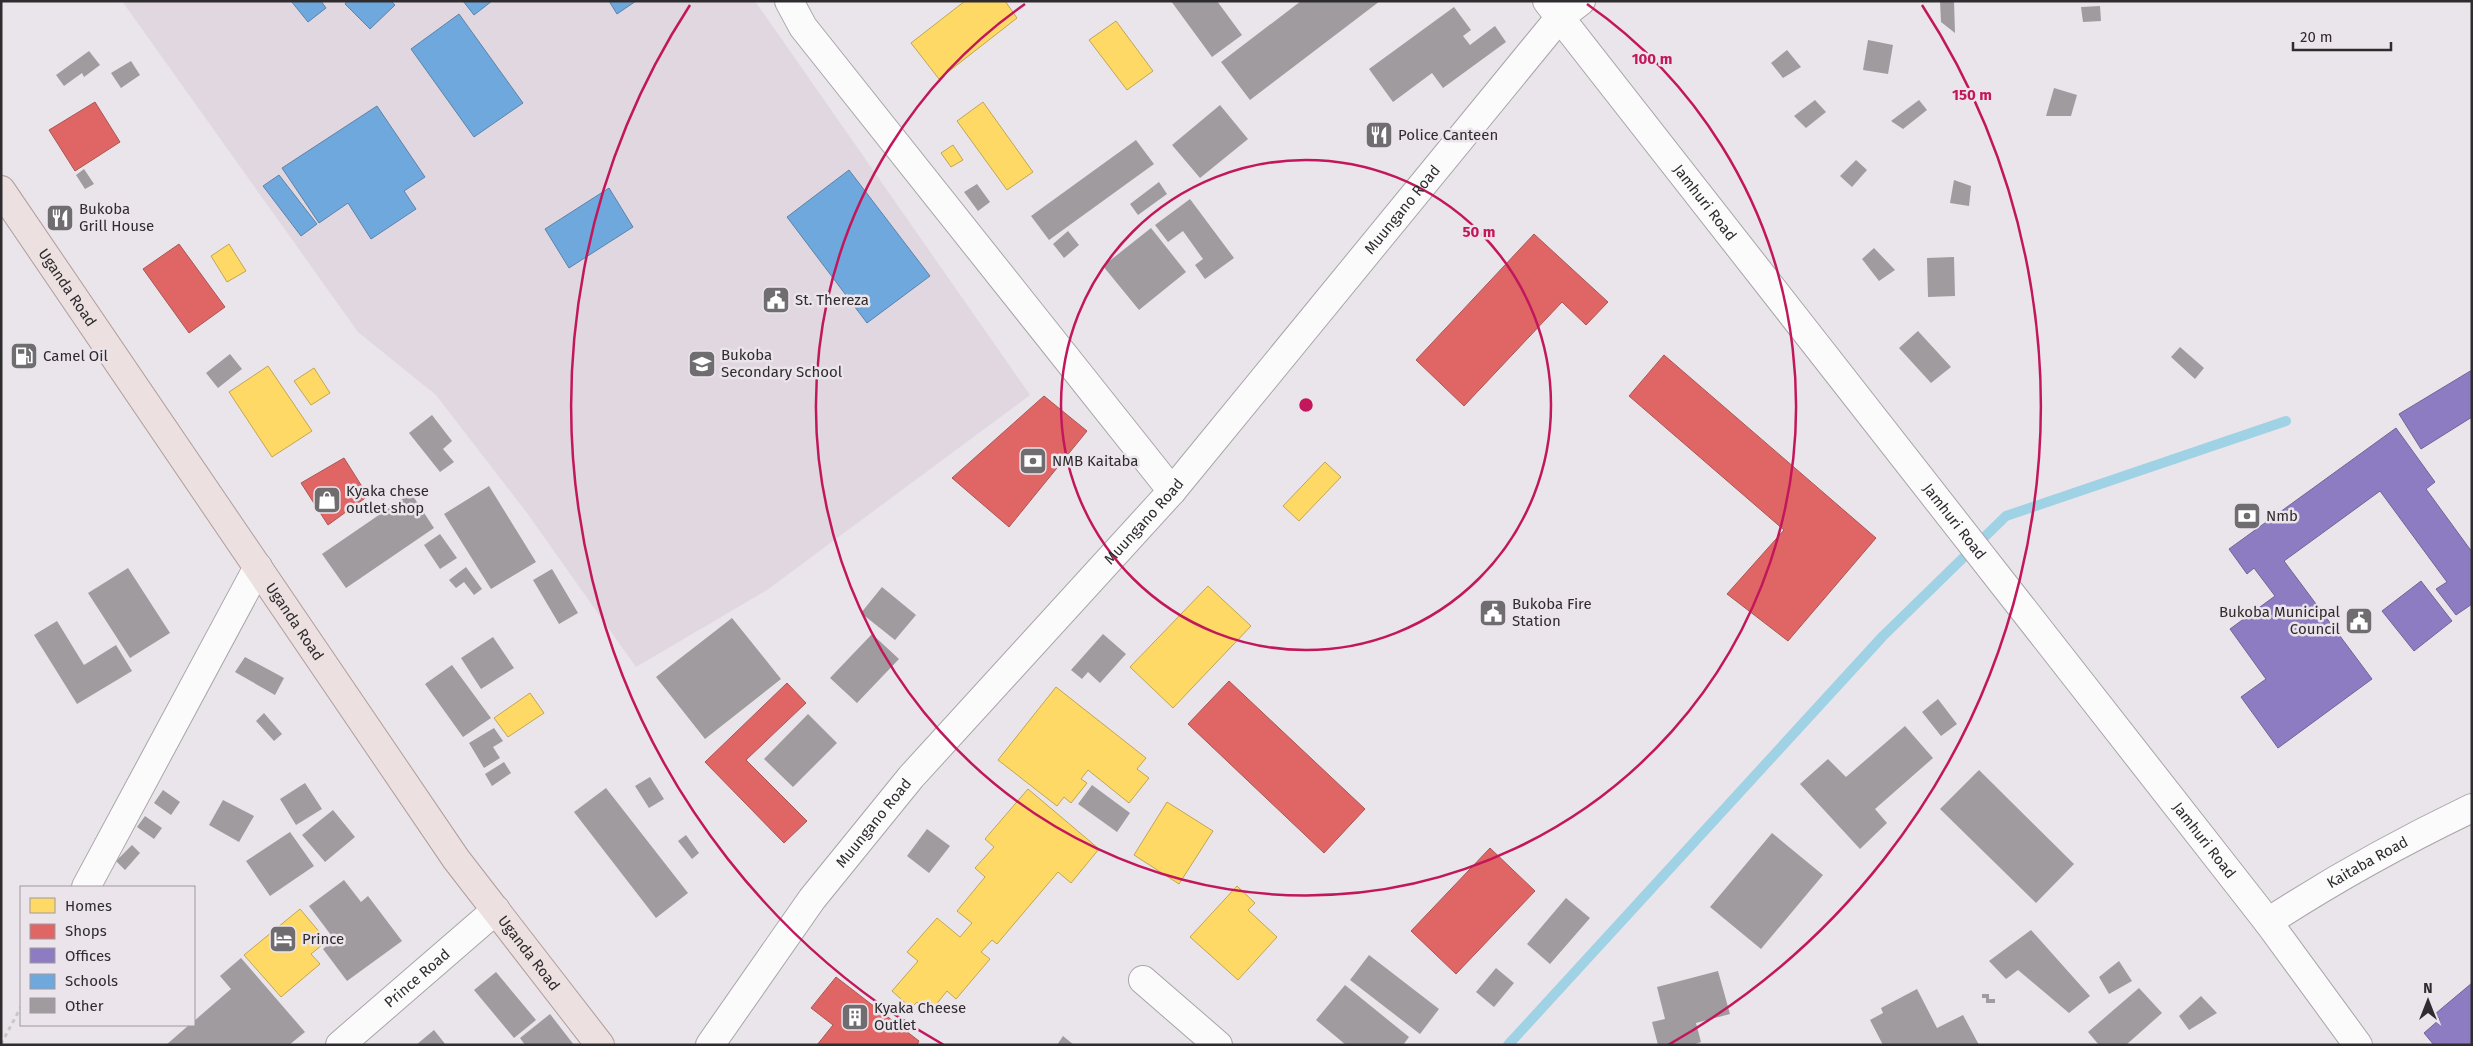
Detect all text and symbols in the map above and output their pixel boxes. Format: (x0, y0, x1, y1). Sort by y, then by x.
scale bar (2293, 20, 2390, 52)
text: 20 m (2300, 28, 2333, 46)
text: 100 m (1632, 50, 1672, 68)
text: 150 m (1952, 86, 1992, 104)
restaurant icon: Police Canteen (1364, 120, 1394, 150)
place label: Police Canteen (1398, 126, 1498, 144)
street label: Muungano Road (1361, 161, 1444, 258)
street label: Jamhuri Road (1669, 161, 1740, 244)
place label: Bukoba Grill House (79, 200, 154, 235)
restaurant icon: Bukoba Grill House (45, 203, 75, 233)
text: 50 m (1462, 223, 1496, 241)
street label: Uganda Road (35, 245, 100, 330)
public building icon: St. Thereza (761, 285, 791, 315)
place label: St. Thereza (795, 291, 869, 309)
fuel station icon: Camel Oil (9, 341, 39, 371)
place label: Bukoba Secondary School (721, 346, 843, 381)
place label: Camel Oil (43, 347, 108, 365)
school or university icon: Bukoba Secondary School (687, 349, 717, 379)
centre of rings (1297, 396, 1315, 414)
bank icon: NMB Kaitaba (1018, 446, 1048, 476)
place label: NMB Kaitaba (1052, 452, 1139, 470)
street label: Muungano Road (1100, 475, 1188, 568)
street label: Jamhuri Road (1919, 480, 1990, 563)
place label: Kyaka chese outlet shop (346, 482, 429, 517)
shop icon: Kyaka chese outlet shop (312, 485, 342, 515)
bank icon: Nmb (2232, 501, 2262, 531)
place label: Nmb (2266, 507, 2298, 525)
street label: Uganda Road (262, 579, 327, 664)
place label: Bukoba Fire Station (1512, 595, 1592, 630)
public building icon: Bukoba Fire Station (1478, 598, 1508, 628)
place label: Bukoba Municipal Council (2219, 603, 2341, 638)
public building icon: Bukoba Municipal Council (2344, 606, 2374, 636)
street label: Muungano Road (832, 775, 915, 871)
street label: Jamhuri Road (2169, 799, 2239, 882)
street label: Kaitaba Road (2324, 833, 2411, 892)
legend (20, 886, 195, 1026)
text: Homes (65, 897, 112, 915)
street label: Uganda Road (494, 912, 564, 994)
text: Shops (65, 922, 107, 940)
hotel icon: Prince (268, 924, 298, 954)
place label: Prince (302, 930, 344, 948)
street label: Prince Road (381, 945, 454, 1012)
text: Offices (65, 947, 111, 965)
text: Schools (65, 972, 118, 990)
north arrow (2403, 976, 2453, 1026)
text: N (2423, 980, 2433, 997)
text: Other (65, 997, 104, 1015)
place label: Kyaka Cheese Outlet (874, 999, 966, 1034)
building icon: Kyaka Cheese Outlet (840, 1002, 870, 1032)

